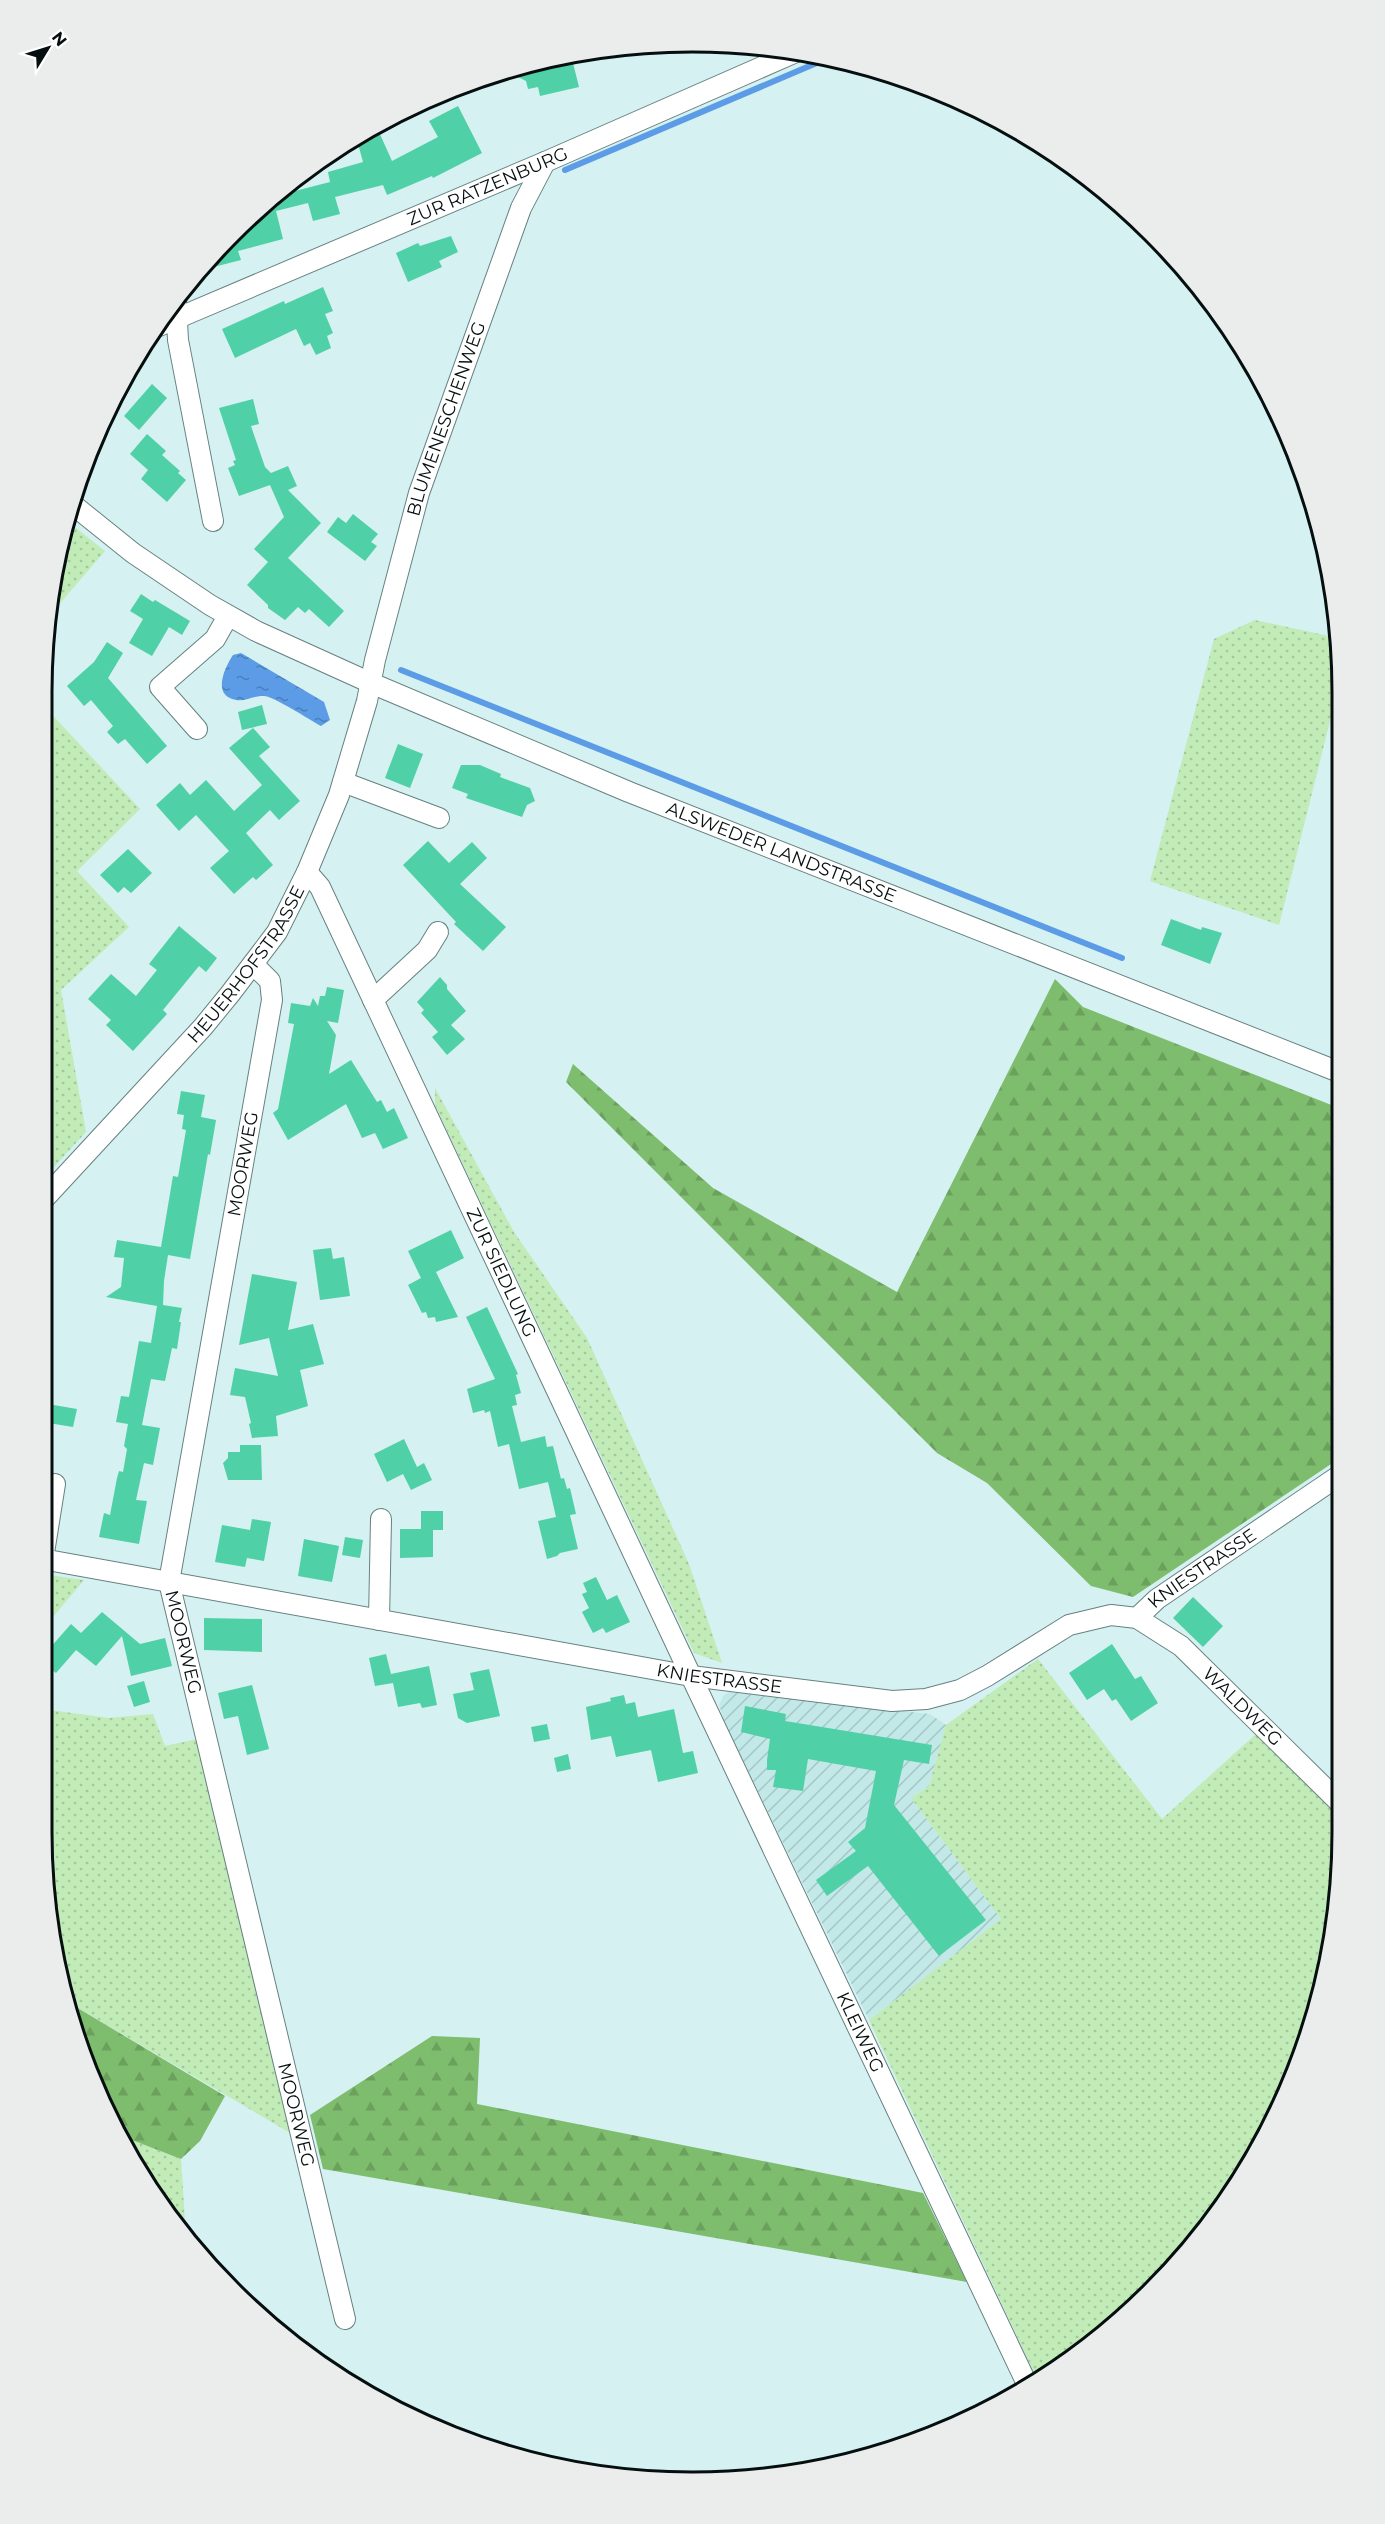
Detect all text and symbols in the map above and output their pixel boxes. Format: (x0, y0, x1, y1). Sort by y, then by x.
north arrow (18, 18, 78, 78)
text: N (48, 28, 71, 50)
street label: ZUR RATZENBURG (404, 142, 571, 230)
street label: BLUMENESCHENWEG (402, 319, 490, 519)
street label: ALSWEDER LANDSTRASSE (663, 797, 899, 907)
street label: HEUERHOFSTRASSE (183, 882, 309, 1048)
street label: MOORWEG (223, 1110, 263, 1218)
street label: ZUR SIEDLUNG (462, 1204, 541, 1341)
street label: KNIESTRASSE (1143, 1524, 1260, 1613)
street label: MOORWEG (160, 1588, 206, 1696)
street label: KNIESTRASSE (655, 1659, 783, 1698)
street label: WALDWEG (1198, 1663, 1287, 1751)
street label: KLEIWEG (832, 1988, 889, 2076)
street label: MOORWEG (273, 2061, 319, 2169)

